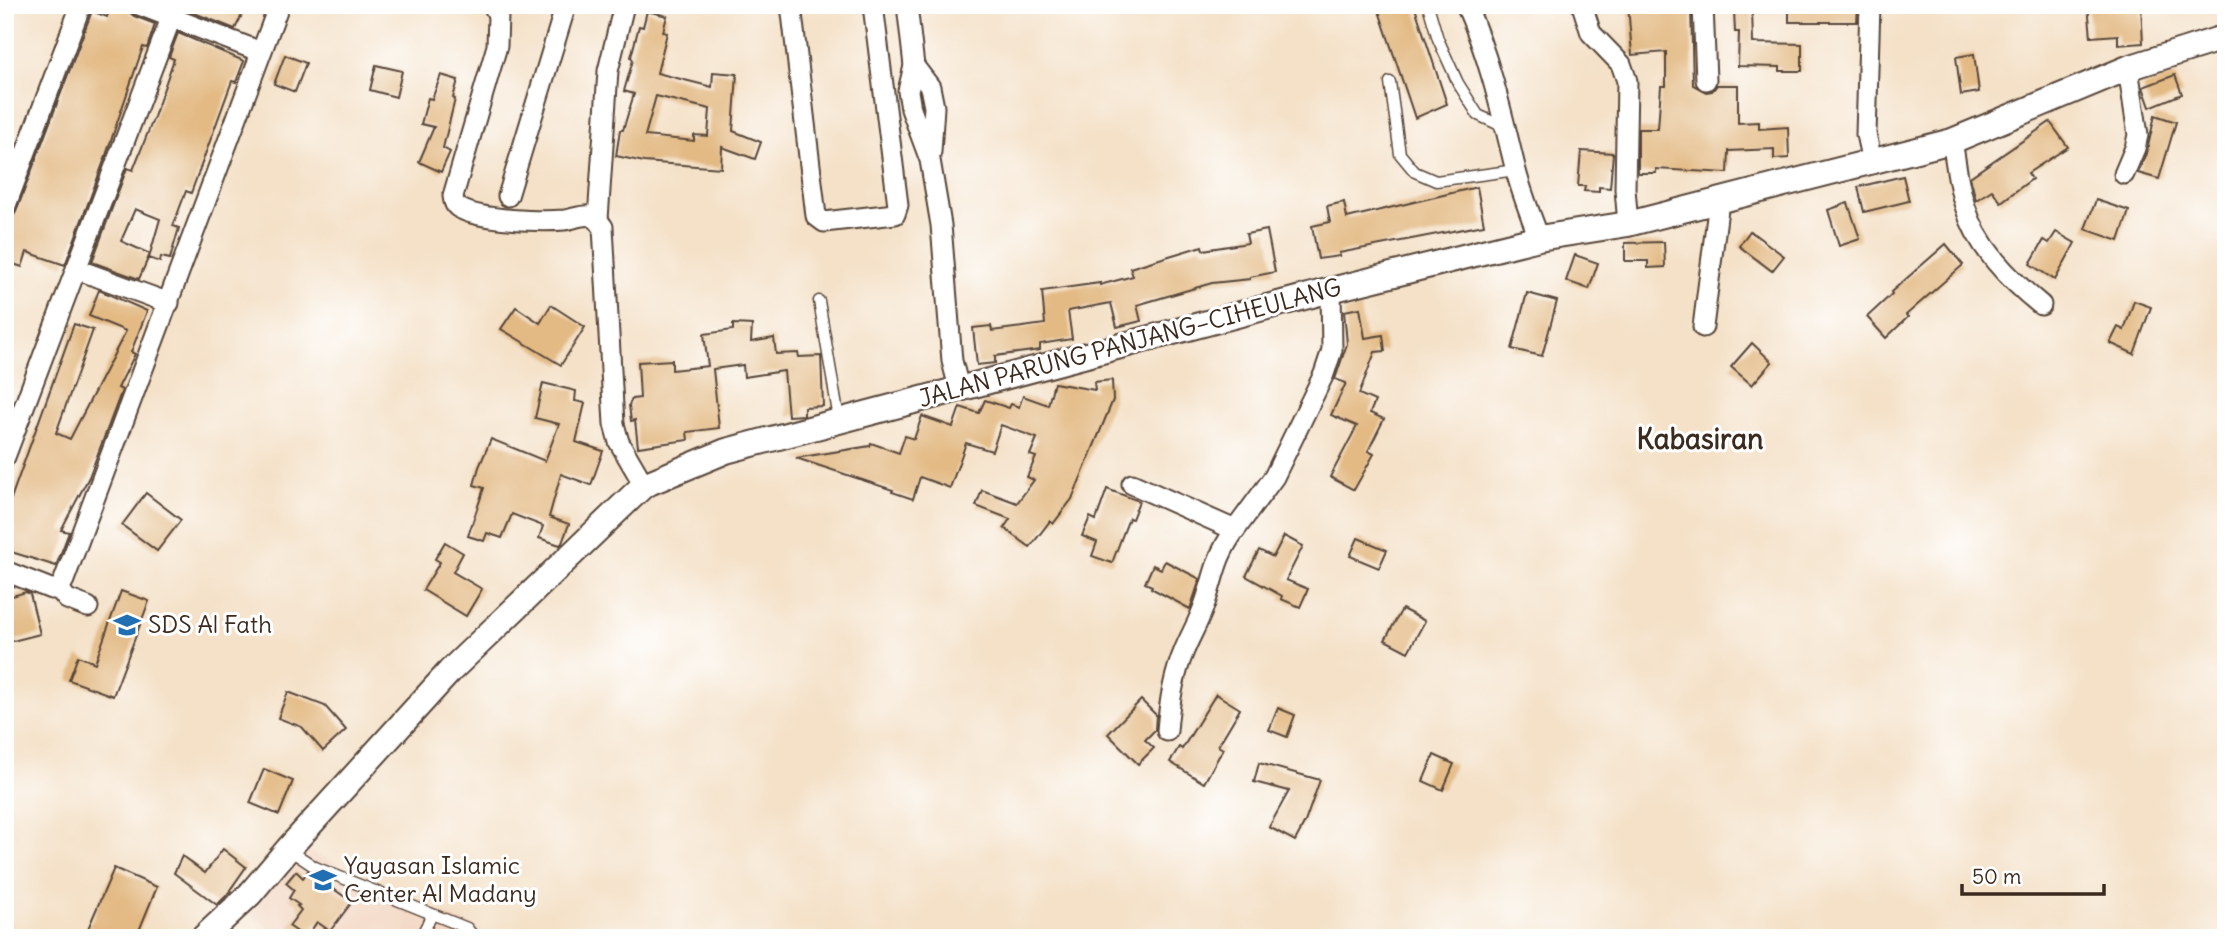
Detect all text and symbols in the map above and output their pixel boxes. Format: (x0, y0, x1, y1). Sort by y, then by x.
street label: JALAN PARUNG PANJANG–CIHEULANG (915, 271, 1344, 413)
district label: Kabasiran (1637, 421, 1763, 457)
place label: SDS Al Fath (148, 609, 272, 639)
school or university icon: SDS Al Fath (112, 610, 142, 640)
place label: Yayasan Islamic Center Al Madany (344, 850, 537, 908)
scale bar (1962, 852, 2103, 896)
text: 50 m (1972, 863, 2021, 890)
school or university icon: Yayasan Islamic Center Al Madany (308, 865, 338, 895)

